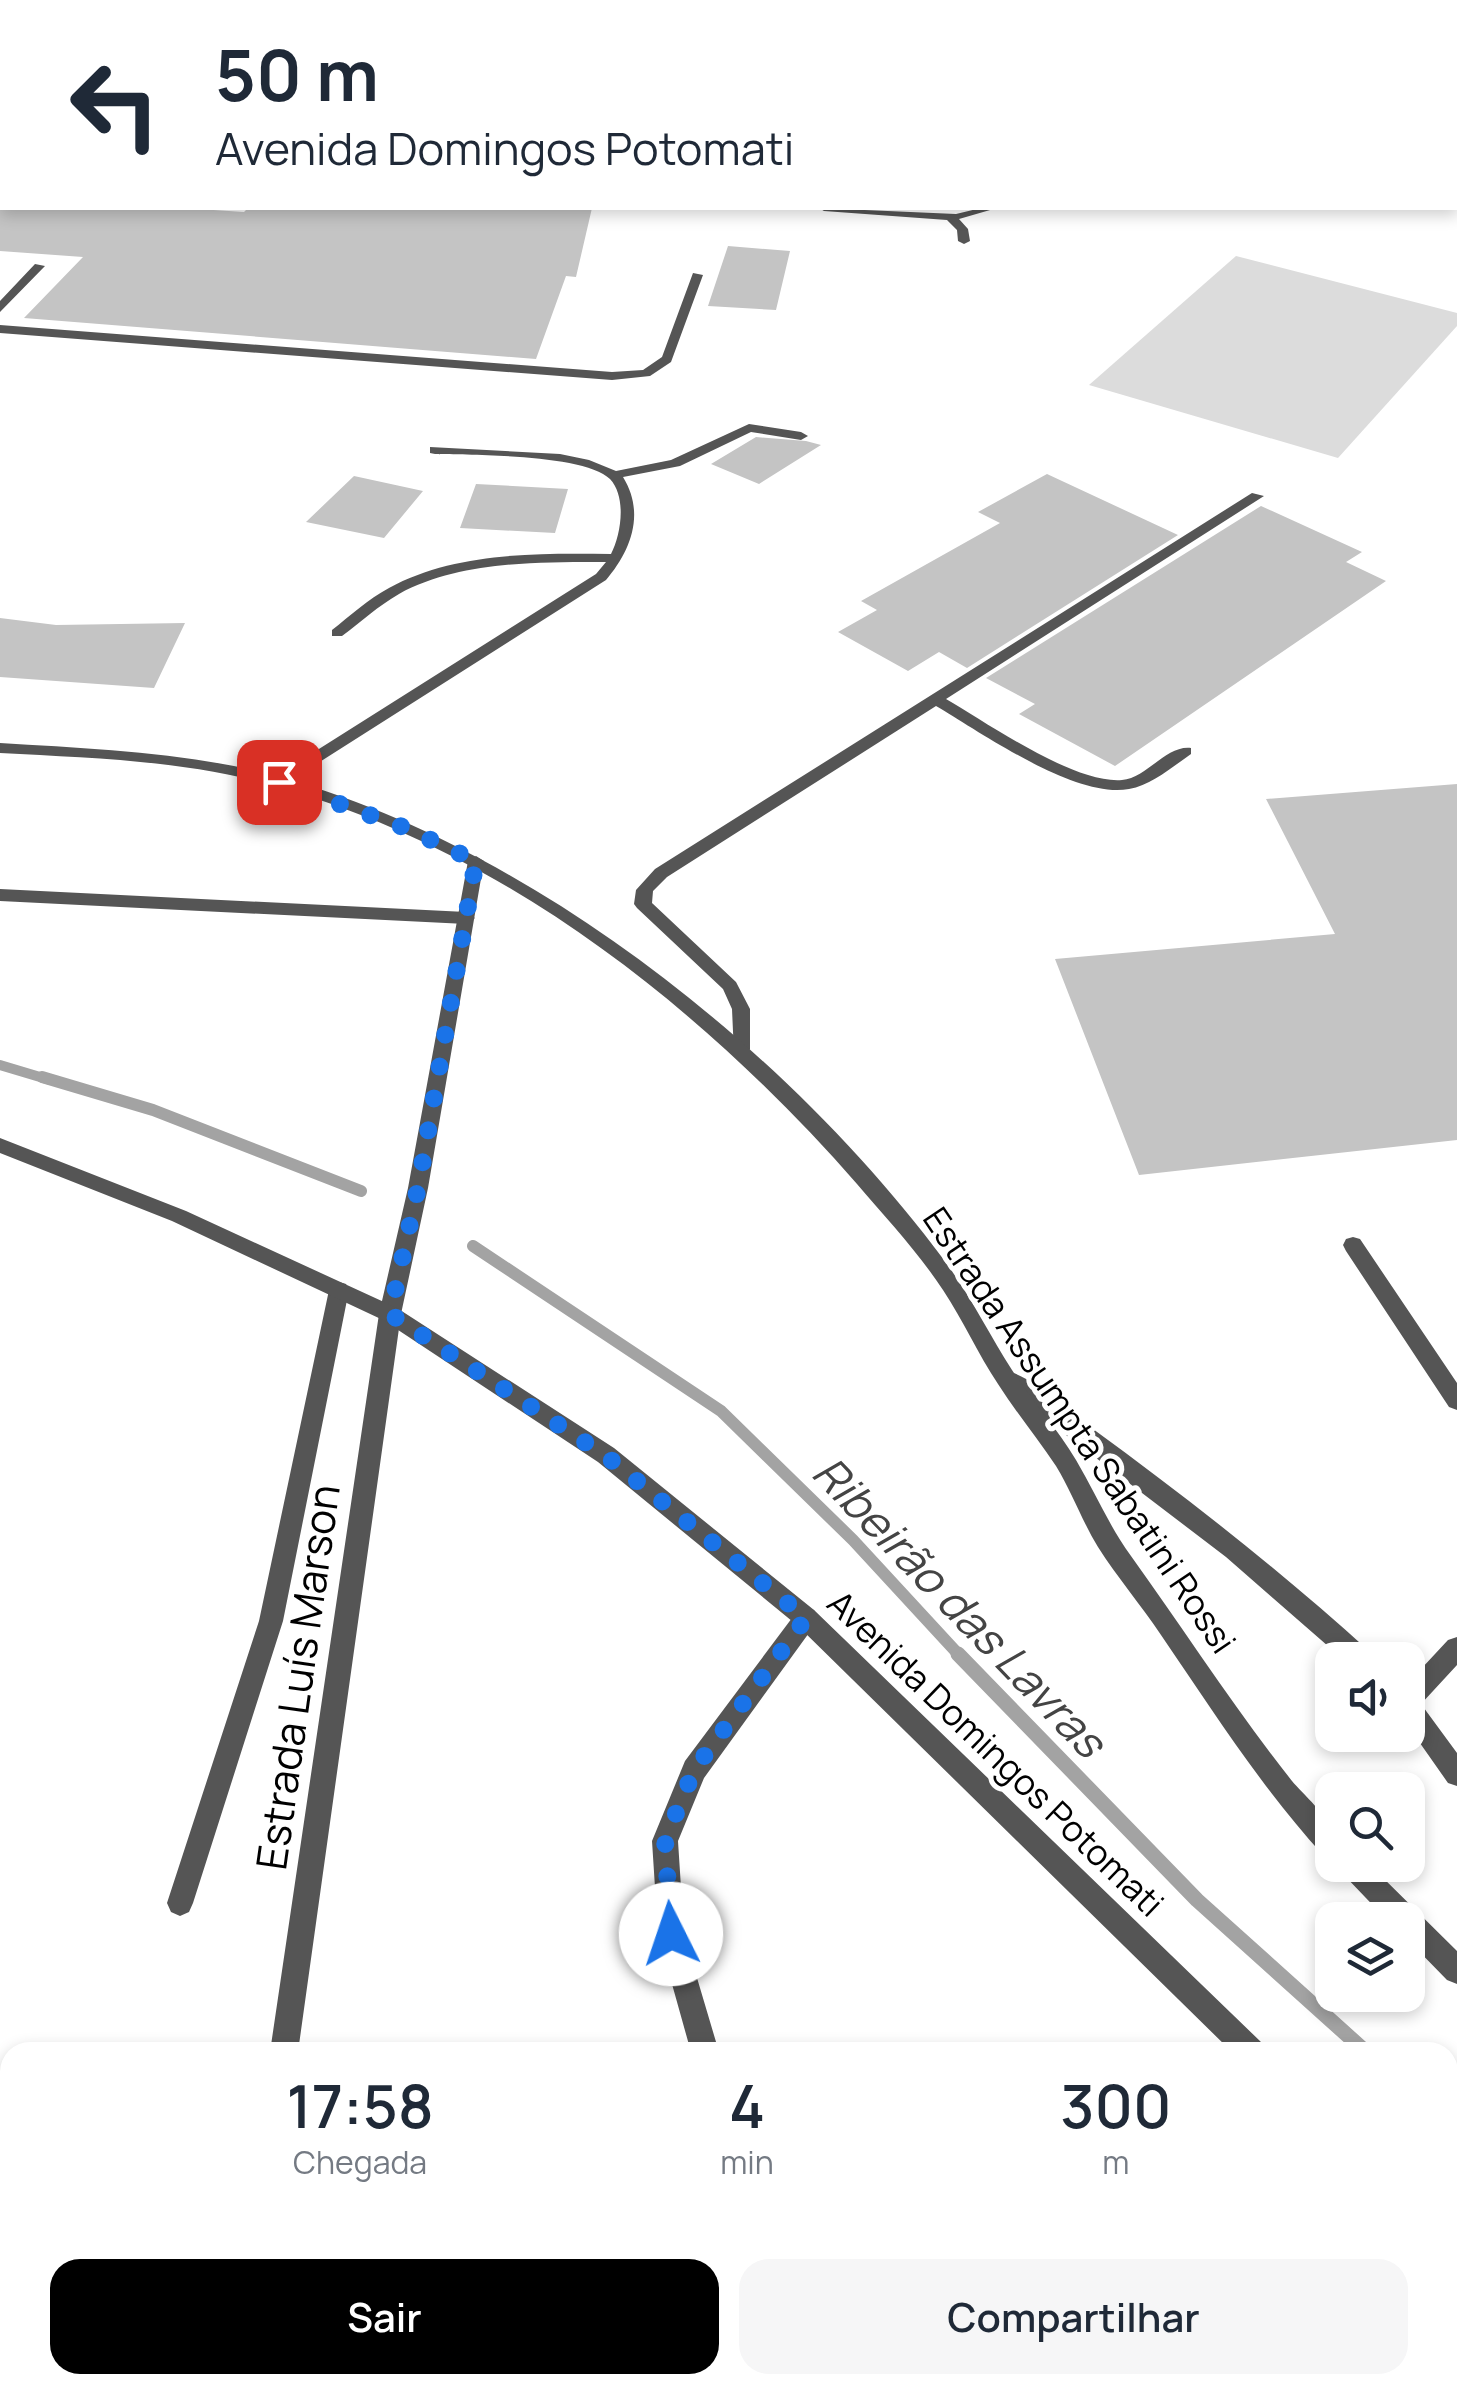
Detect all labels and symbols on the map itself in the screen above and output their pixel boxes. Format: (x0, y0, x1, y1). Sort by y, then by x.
pin (237, 740, 322, 825)
street label: Estrada Assumpta Sabatini Rossi (912, 1198, 1248, 1662)
water label: Ribeirão das Lavras (800, 1442, 1122, 1773)
street label: Estrada Luís Marson (241, 1481, 353, 1873)
street label: Avenida Domingos Potomati (817, 1579, 1175, 1927)
position arrow (619, 1882, 723, 1986)

